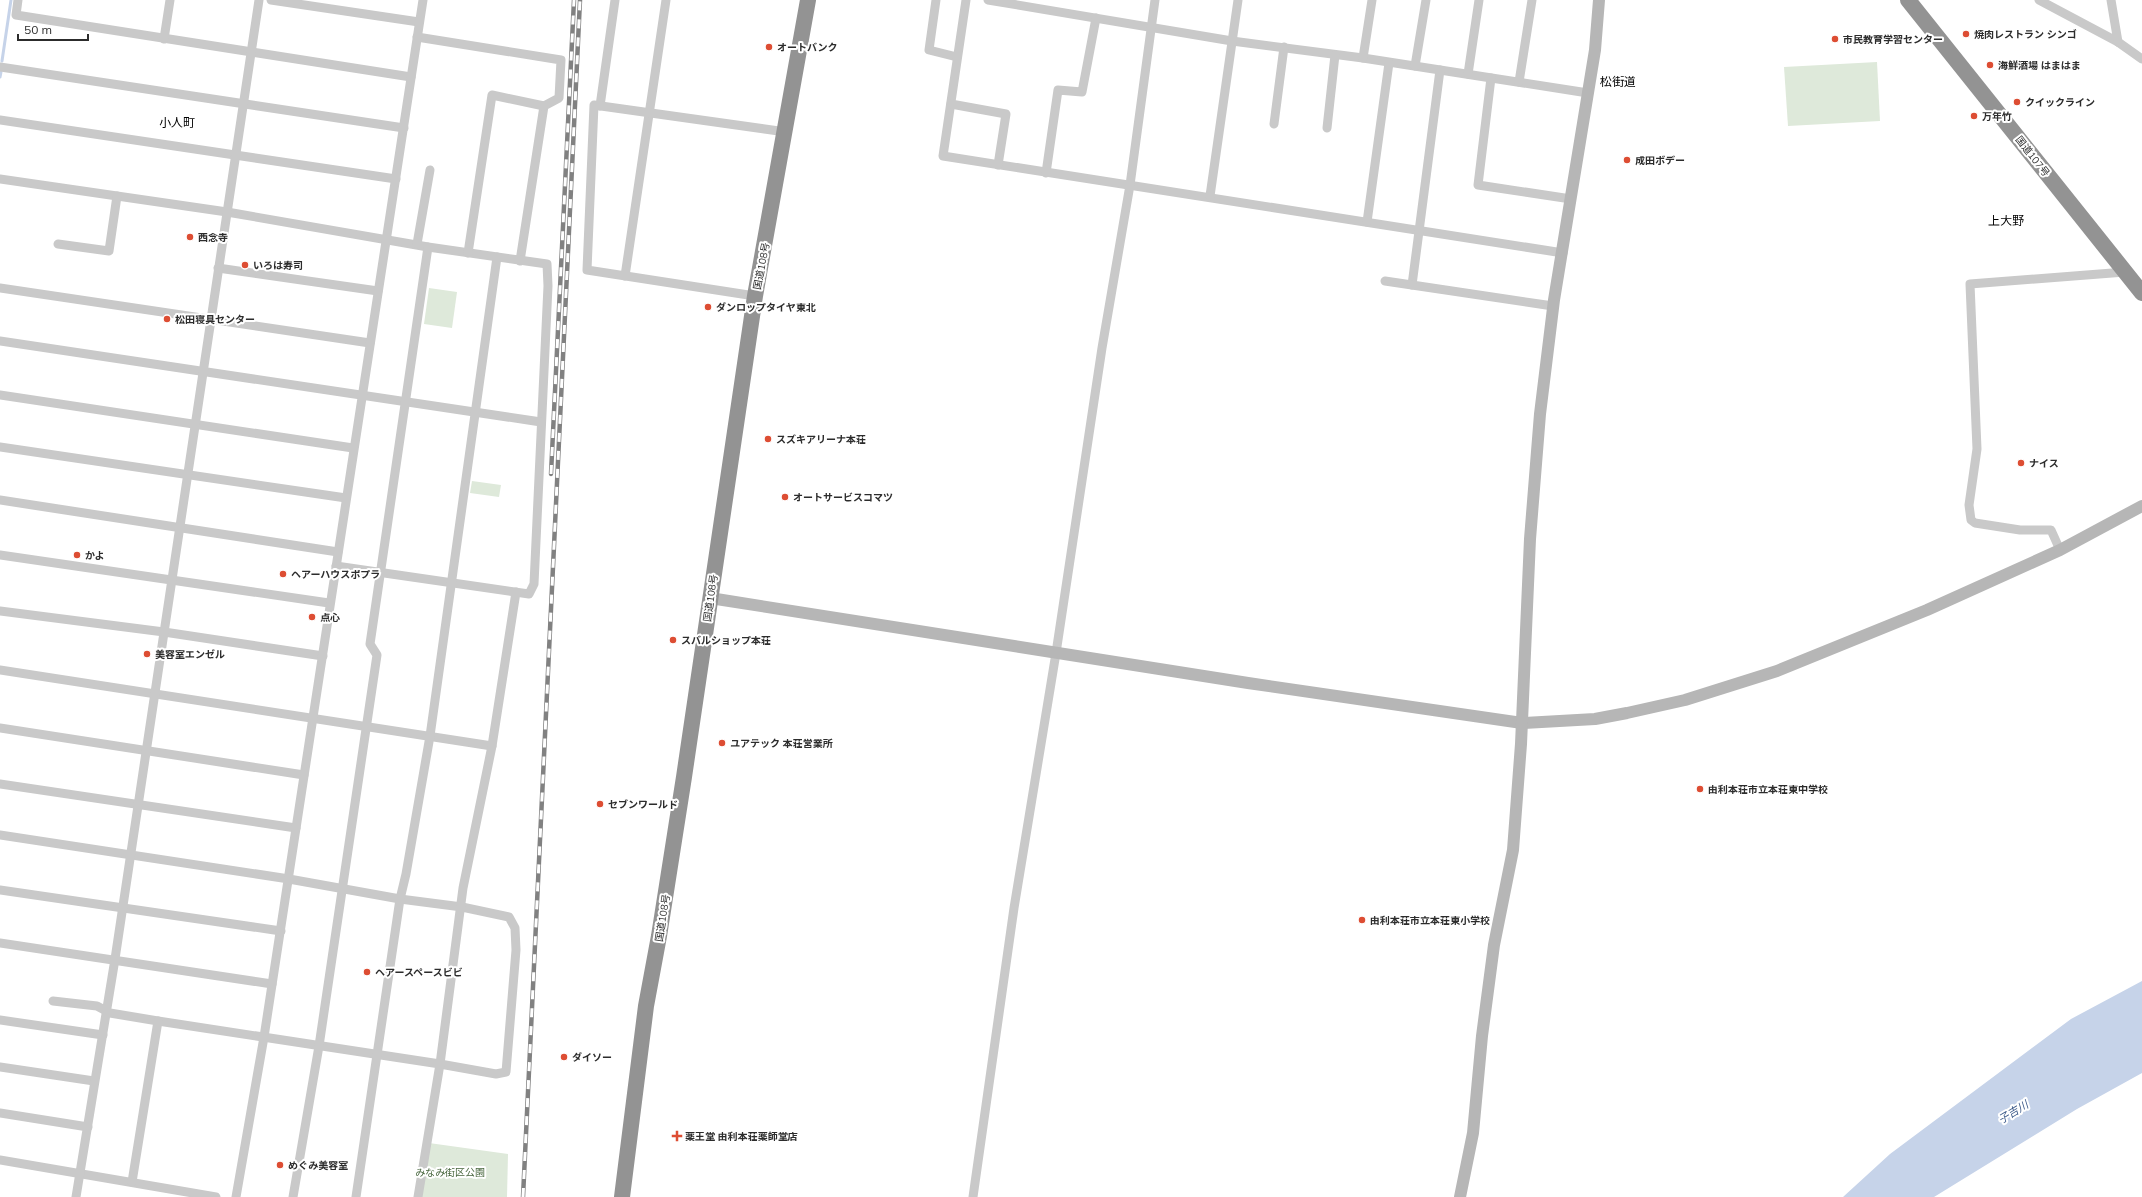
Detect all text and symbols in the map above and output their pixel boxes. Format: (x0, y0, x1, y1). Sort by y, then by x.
scale bar (18, 16, 88, 42)
text: 50 m (24, 22, 52, 37)
place label: 焼肉レストラン シンゴ (1974, 28, 2077, 41)
marker: 焼肉レストラン シンゴ (1961, 29, 1971, 39)
place label: 市民教育学習センター (1843, 33, 1943, 46)
marker: 市民教育学習センター (1830, 34, 1840, 44)
place label: オートバンク (777, 41, 838, 54)
marker: オートバンク (764, 42, 774, 52)
place label: 海鮮酒場 はまはま (1998, 59, 2081, 72)
marker: 海鮮酒場 はまはま (1985, 60, 1995, 70)
district label: 松街道 (1600, 74, 1636, 89)
place label: クイックライン (2025, 96, 2095, 109)
marker: クイックライン (2012, 97, 2022, 107)
place label: 万年竹 (1982, 110, 2012, 123)
marker: 万年竹 (1969, 111, 1979, 121)
district label: 小人町 (159, 115, 195, 130)
street label: 国道107号 (2013, 133, 2053, 179)
place label: 成田ボデー (1635, 154, 1685, 167)
marker: 成田ボデー (1622, 155, 1632, 165)
district label: 上大野 (1988, 213, 2024, 228)
place label: 西念寺 (198, 231, 228, 244)
marker: 西念寺 (185, 232, 195, 242)
street label: 国道108号 (751, 241, 772, 291)
place label: いろは寿司 (253, 259, 303, 272)
marker: いろは寿司 (240, 260, 250, 270)
place label: ダンロップタイヤ東北 (716, 301, 816, 314)
marker: ダンロップタイヤ東北 (703, 302, 713, 312)
place label: 松田寝具センター (175, 313, 255, 326)
marker: 松田寝具センター (162, 314, 172, 324)
place label: スズキアリーナ本荘 (776, 433, 866, 446)
marker: スズキアリーナ本荘 (763, 434, 773, 444)
place label: ナイス (2029, 457, 2059, 470)
marker: ナイス (2016, 458, 2026, 468)
place label: オートサービスコマツ (793, 491, 893, 504)
marker: オートサービスコマツ (780, 492, 790, 502)
place label: かよ (85, 549, 105, 562)
marker: かよ (72, 550, 82, 560)
place label: ヘアーハウスポプラ (291, 568, 380, 581)
marker: ヘアーハウスポプラ (278, 569, 288, 579)
street label: 国道108号 (701, 573, 720, 623)
place label: 点心 (320, 611, 340, 624)
marker: 点心 (307, 612, 317, 622)
place label: スバルショップ本荘 (681, 634, 771, 647)
marker: スバルショップ本荘 (668, 635, 678, 645)
place label: 美容室エンゼル (155, 648, 225, 661)
marker: 美容室エンゼル (142, 649, 152, 659)
place label: ユアテック 本荘営業所 (730, 737, 833, 750)
marker: ユアテック 本荘営業所 (717, 738, 727, 748)
place label: 由利本荘市立本荘東中学校 (1708, 783, 1828, 796)
marker: 由利本荘市立本荘東中学校 (1695, 784, 1705, 794)
place label: セブンワールド (608, 798, 678, 811)
marker: セブンワールド (595, 799, 605, 809)
street label: 国道108号 (652, 893, 673, 943)
place label: 由利本荘市立本荘東小学校 (1370, 914, 1490, 927)
marker: 由利本荘市立本荘東小学校 (1357, 915, 1367, 925)
place label: ヘアースペースビビ (375, 966, 463, 979)
marker: ヘアースペースビビ (362, 967, 372, 977)
place label: ダイソー (572, 1051, 612, 1064)
marker: ダイソー (559, 1052, 569, 1062)
water label: 子吉川 (1995, 1097, 2032, 1126)
place label: 薬王堂 由利本荘薬師堂店 (685, 1130, 798, 1143)
marker: 薬王堂 由利本荘薬師堂店 (672, 1131, 682, 1141)
place label: めぐみ美容室 (288, 1159, 348, 1172)
marker: めぐみ美容室 (275, 1160, 285, 1170)
park label: みなみ街区公園 (415, 1166, 485, 1179)

